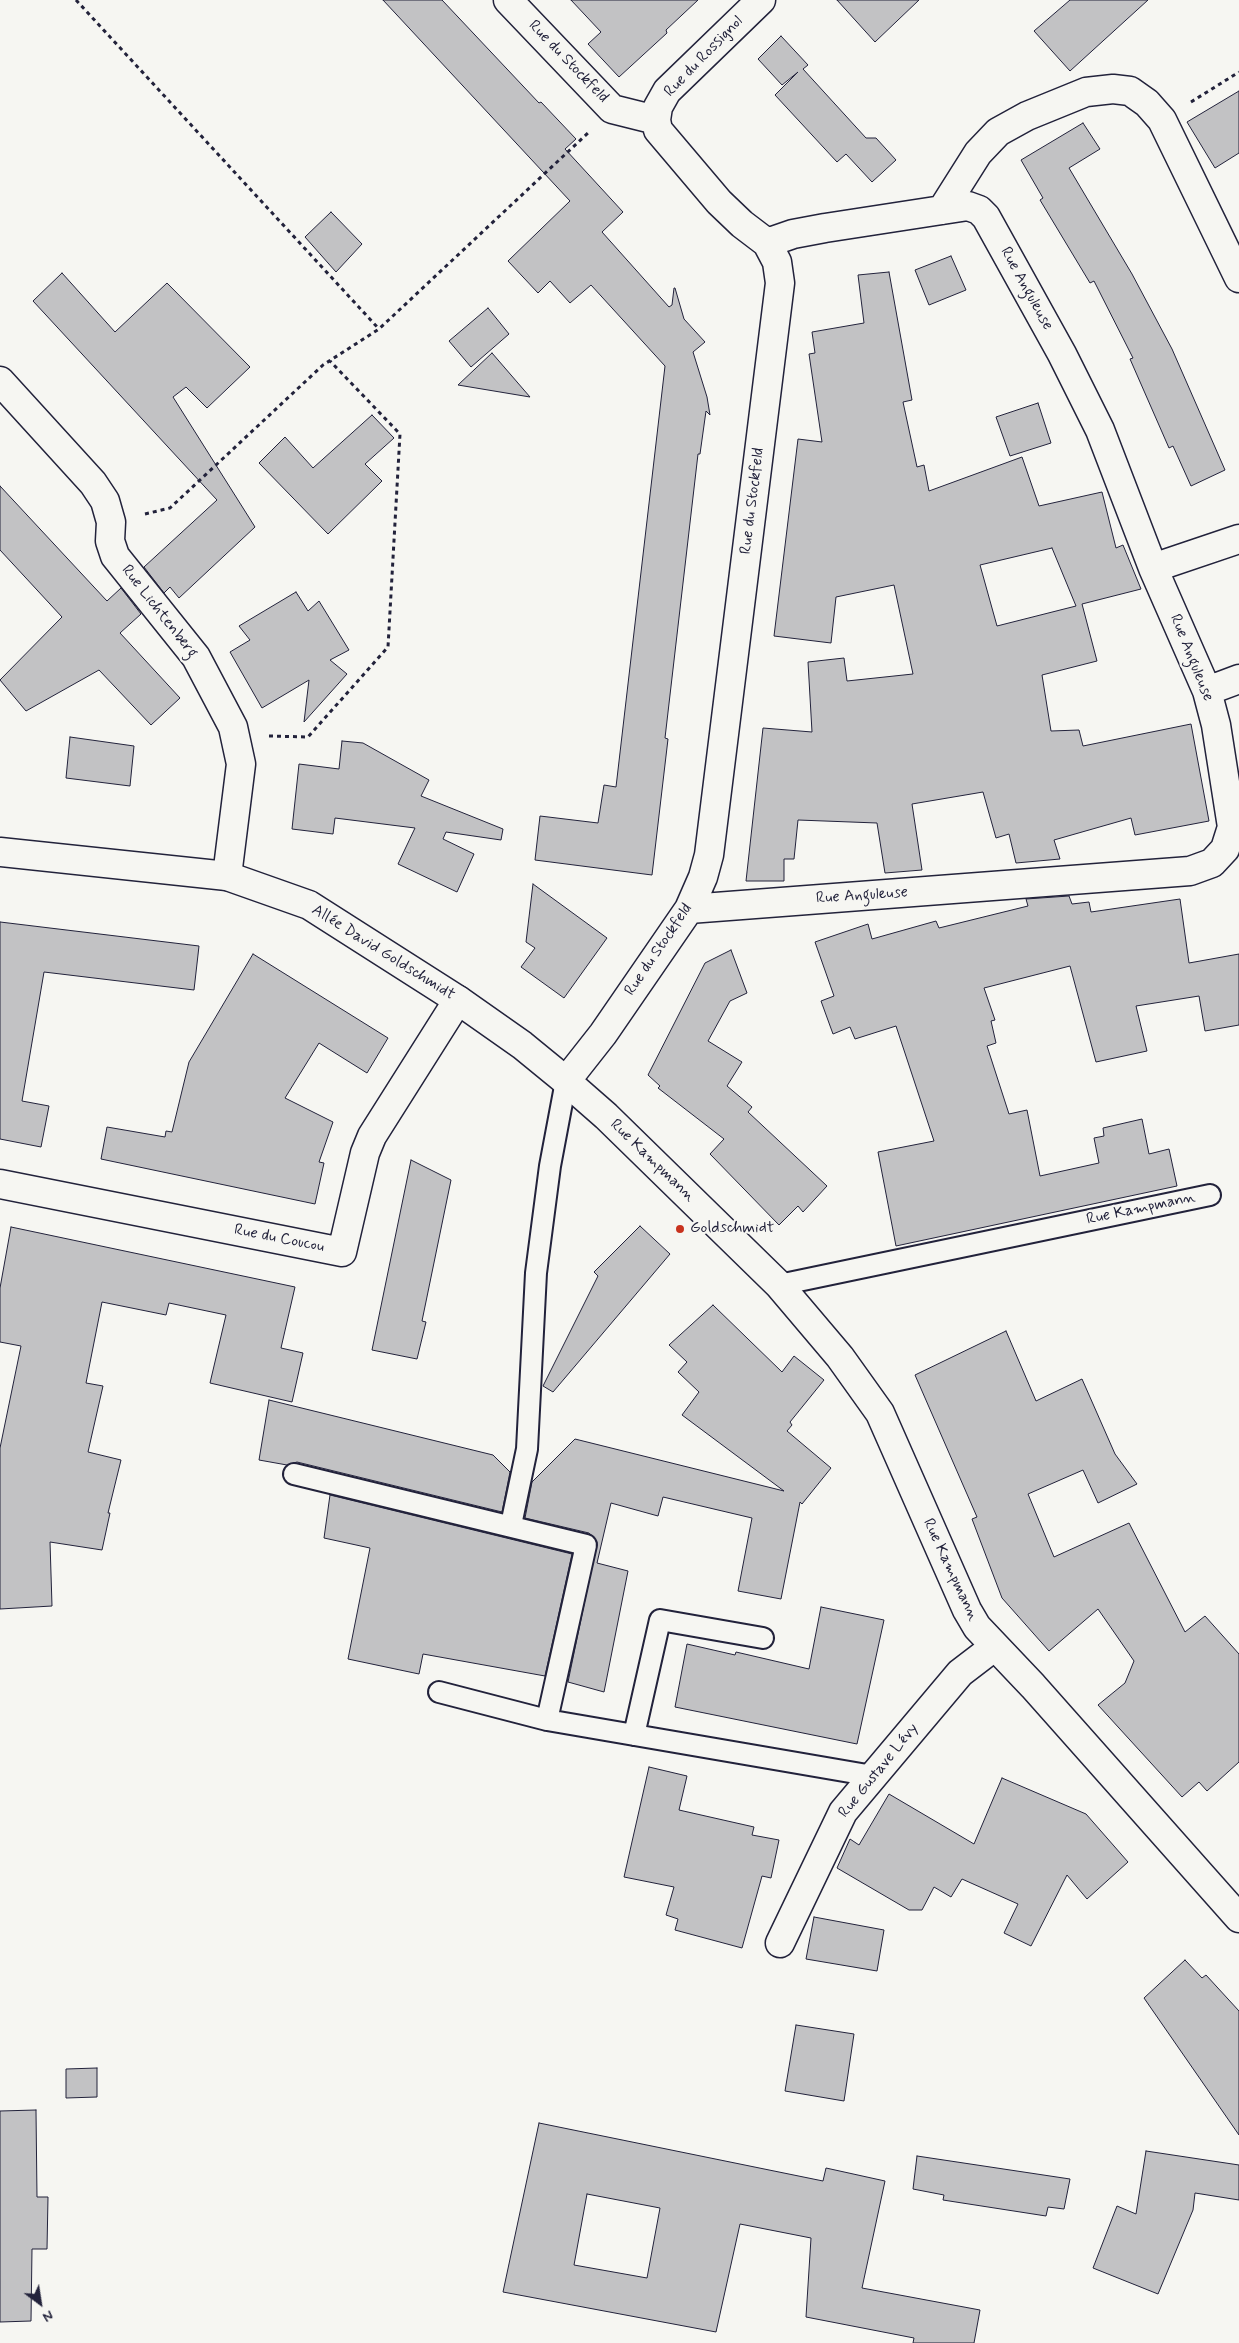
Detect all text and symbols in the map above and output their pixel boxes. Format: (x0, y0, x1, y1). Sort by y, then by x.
street label: Rue du Rossignol (661, 13, 747, 101)
street label: Rue du Stockfeld (524, 17, 612, 107)
street label: Rue Anguleuse (995, 244, 1057, 334)
street label: Rue du Stockfeld (737, 447, 769, 555)
street label: Rue Lichtenberg (117, 562, 201, 662)
street label: Rue Anguleuse (1165, 612, 1217, 704)
street label: Rue Anguleuse (815, 883, 909, 909)
street label: Rue du Stockfeld (621, 900, 697, 1000)
street label: Allée David Goldschmidt (308, 901, 458, 1005)
street label: Rue Kampmann (606, 1116, 698, 1206)
street label: Rue Kampmann (1085, 1188, 1197, 1230)
place label: Goldschmidt (690, 1219, 774, 1239)
street label: Rue du Coucou (232, 1221, 326, 1257)
marker: Goldschmidt (674, 1223, 686, 1235)
street label: Rue Kampmann (918, 1516, 982, 1624)
street label: Rue Gustave Lévy (835, 1720, 923, 1822)
north arrow (15, 2278, 65, 2328)
text: N (39, 2306, 56, 2326)

